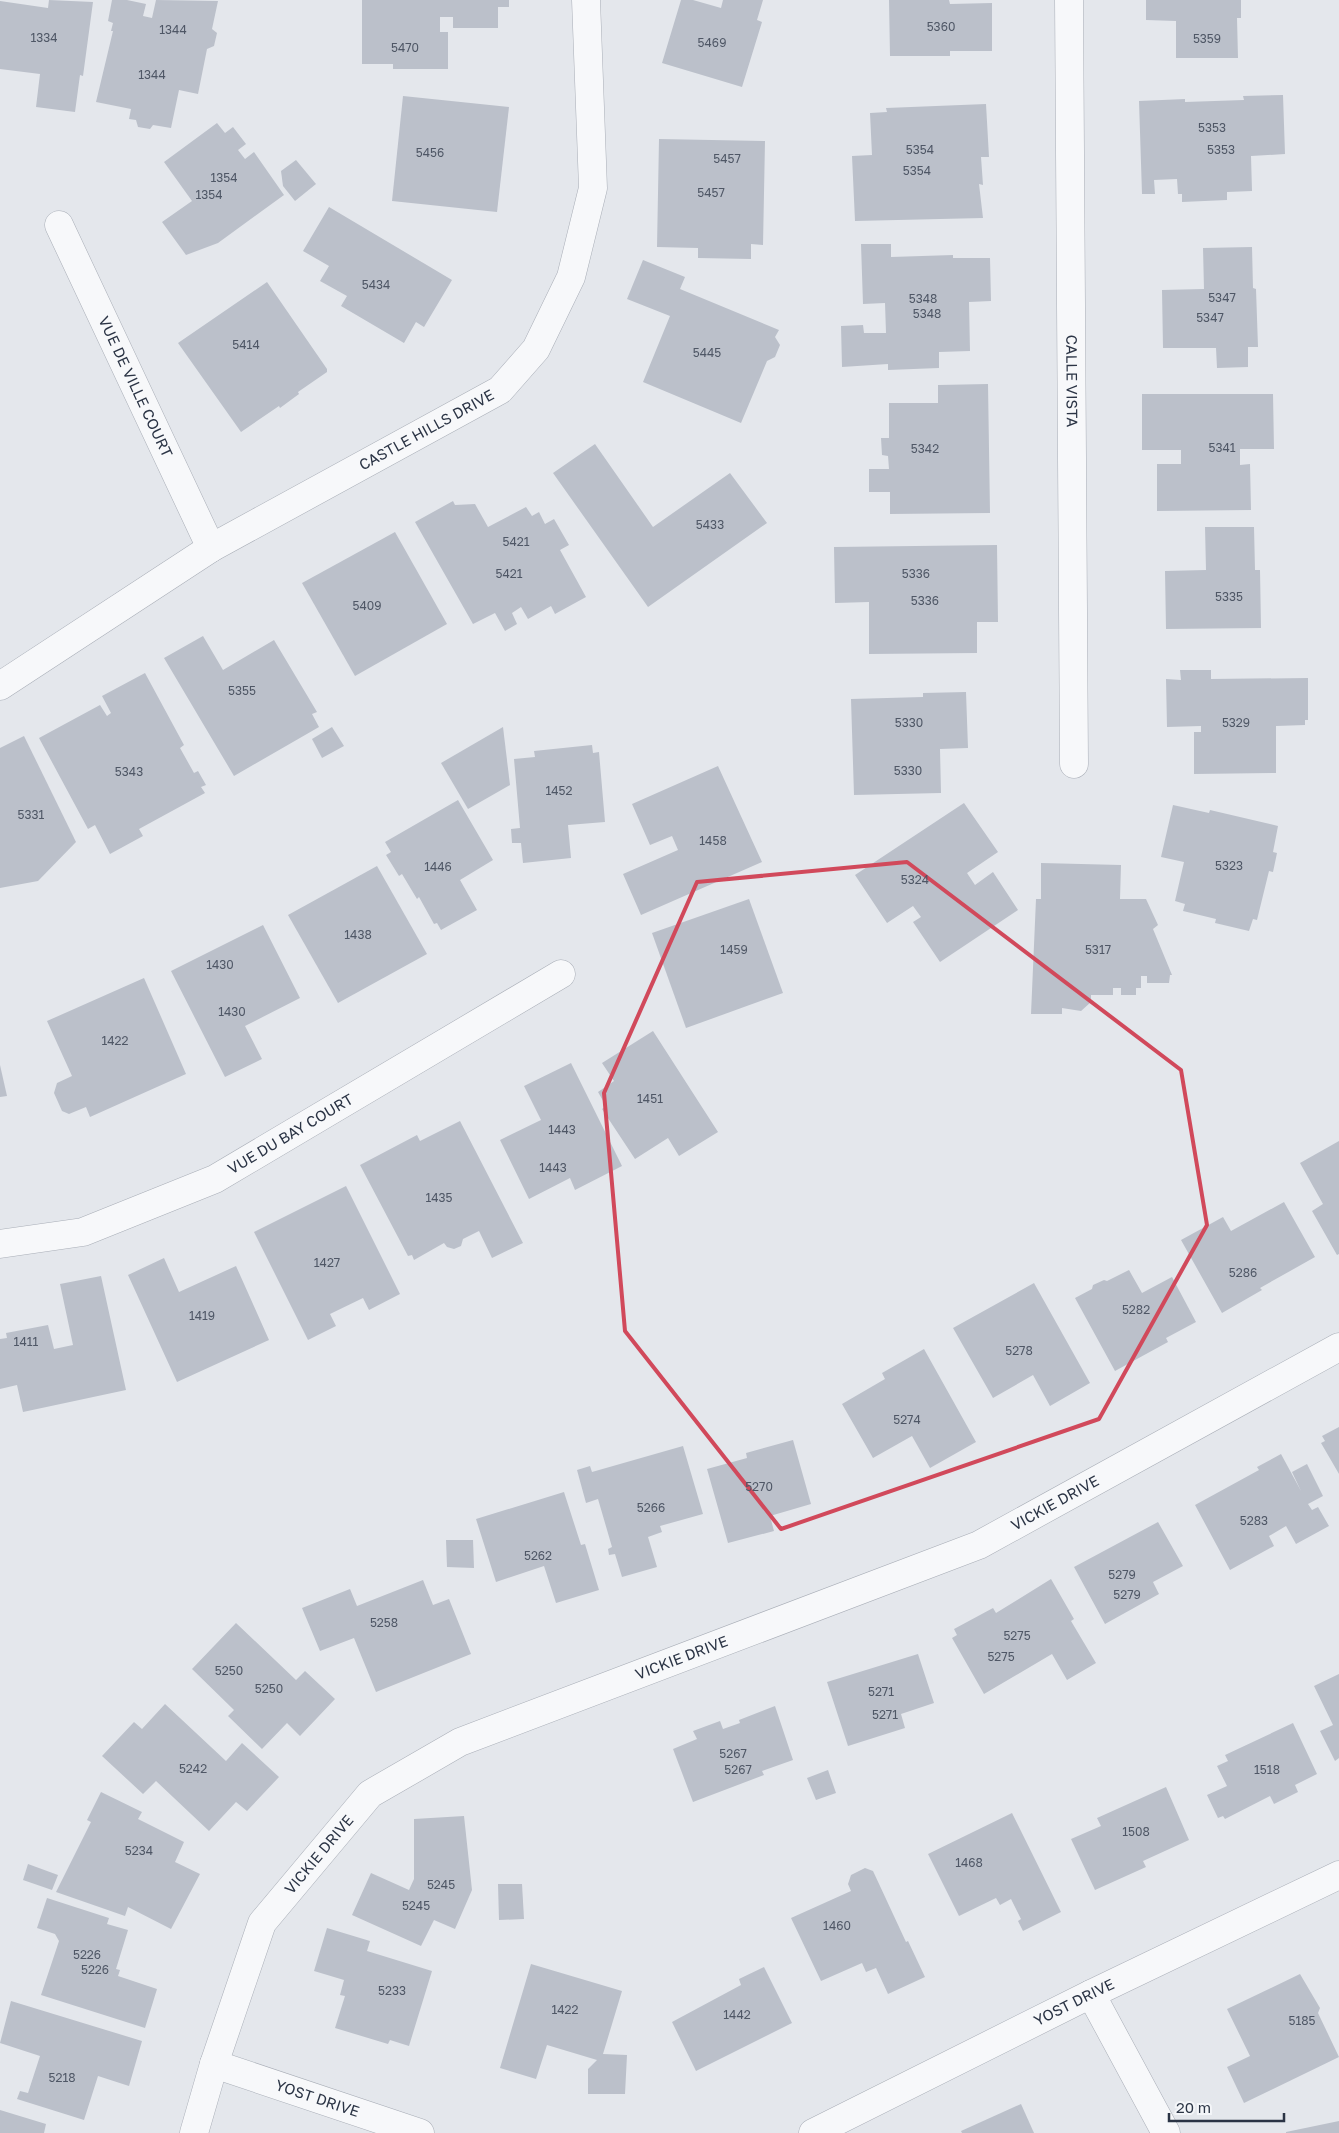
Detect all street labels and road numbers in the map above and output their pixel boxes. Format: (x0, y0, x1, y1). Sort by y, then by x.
street label: VUE DE VILLE COURT (95, 313, 177, 460)
street label: CALLE VISTA (1063, 335, 1082, 427)
street label: CASTLE HILLS DRIVE (356, 385, 497, 473)
street label: VUE DU BAY COURT (224, 1089, 356, 1177)
street label: VICKIE DRIVE (1008, 1471, 1102, 1534)
street label: VICKIE DRIVE (632, 1631, 730, 1683)
street label: VICKIE DRIVE (280, 1811, 357, 1897)
street label: YOST DRIVE (1031, 1974, 1117, 2029)
street label: YOST DRIVE (273, 2075, 362, 2120)

